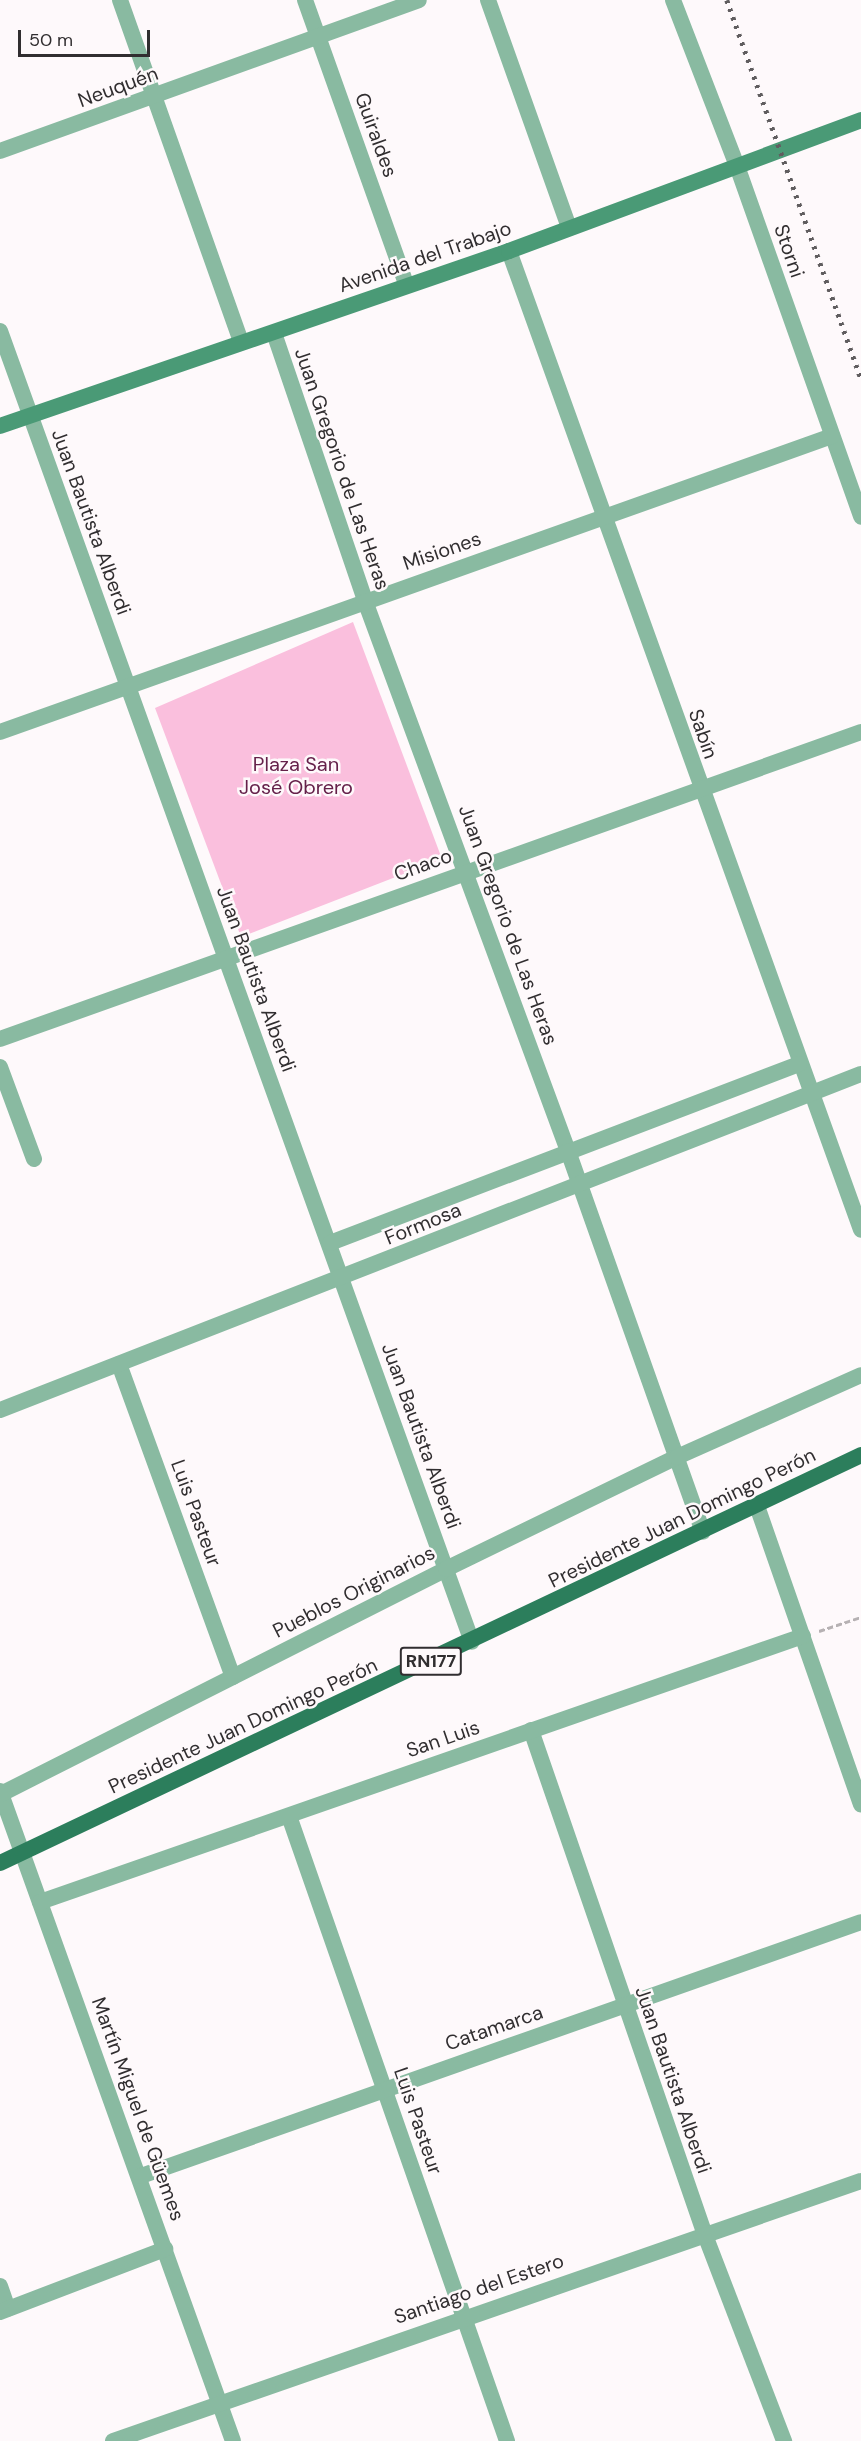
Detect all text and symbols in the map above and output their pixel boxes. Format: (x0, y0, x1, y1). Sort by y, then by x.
scale bar (21, 18, 153, 56)
text: 50 m (29, 28, 73, 52)
street label: Neuquén (75, 61, 161, 113)
street label: Guiraldes (350, 90, 402, 180)
street label: Avenida del Trabajo (336, 216, 514, 298)
street label: Storni (769, 221, 809, 281)
street label: Juan Gregorio de Las Heras (289, 345, 395, 593)
street label: Juan Bautista Alberdi (46, 426, 136, 618)
street label: Misiones (400, 526, 484, 576)
street label: Sabín (683, 706, 723, 762)
park label: Plaza San José Obrero (239, 753, 353, 800)
street label: Juan Gregorio de Las Heras (453, 802, 563, 1048)
street label: Chaco (391, 843, 455, 887)
street label: Juan Bautista Alberdi (211, 883, 301, 1075)
street label: Formosa (381, 1198, 465, 1250)
street label: Juan Bautista Alberdi (376, 1340, 466, 1532)
street label: Presidente Juan Domingo Perón (545, 1443, 819, 1593)
street label: Luis Pasteur (166, 1456, 226, 1570)
street label: Pueblos Originarios (269, 1541, 439, 1643)
road number: RN177 (400, 1646, 462, 1676)
street label: Presidente Juan Domingo Perón (105, 1653, 381, 1799)
street label: San Luis (403, 1715, 483, 1763)
street label: Juan Bautista Alberdi (630, 1984, 716, 2176)
street label: Martín Miguel de Güemes (86, 1994, 190, 2224)
street label: Catamarca (442, 2000, 546, 2056)
street label: Luis Pasteur (388, 2064, 448, 2178)
street label: Santiago del Estero (391, 2249, 567, 2329)

